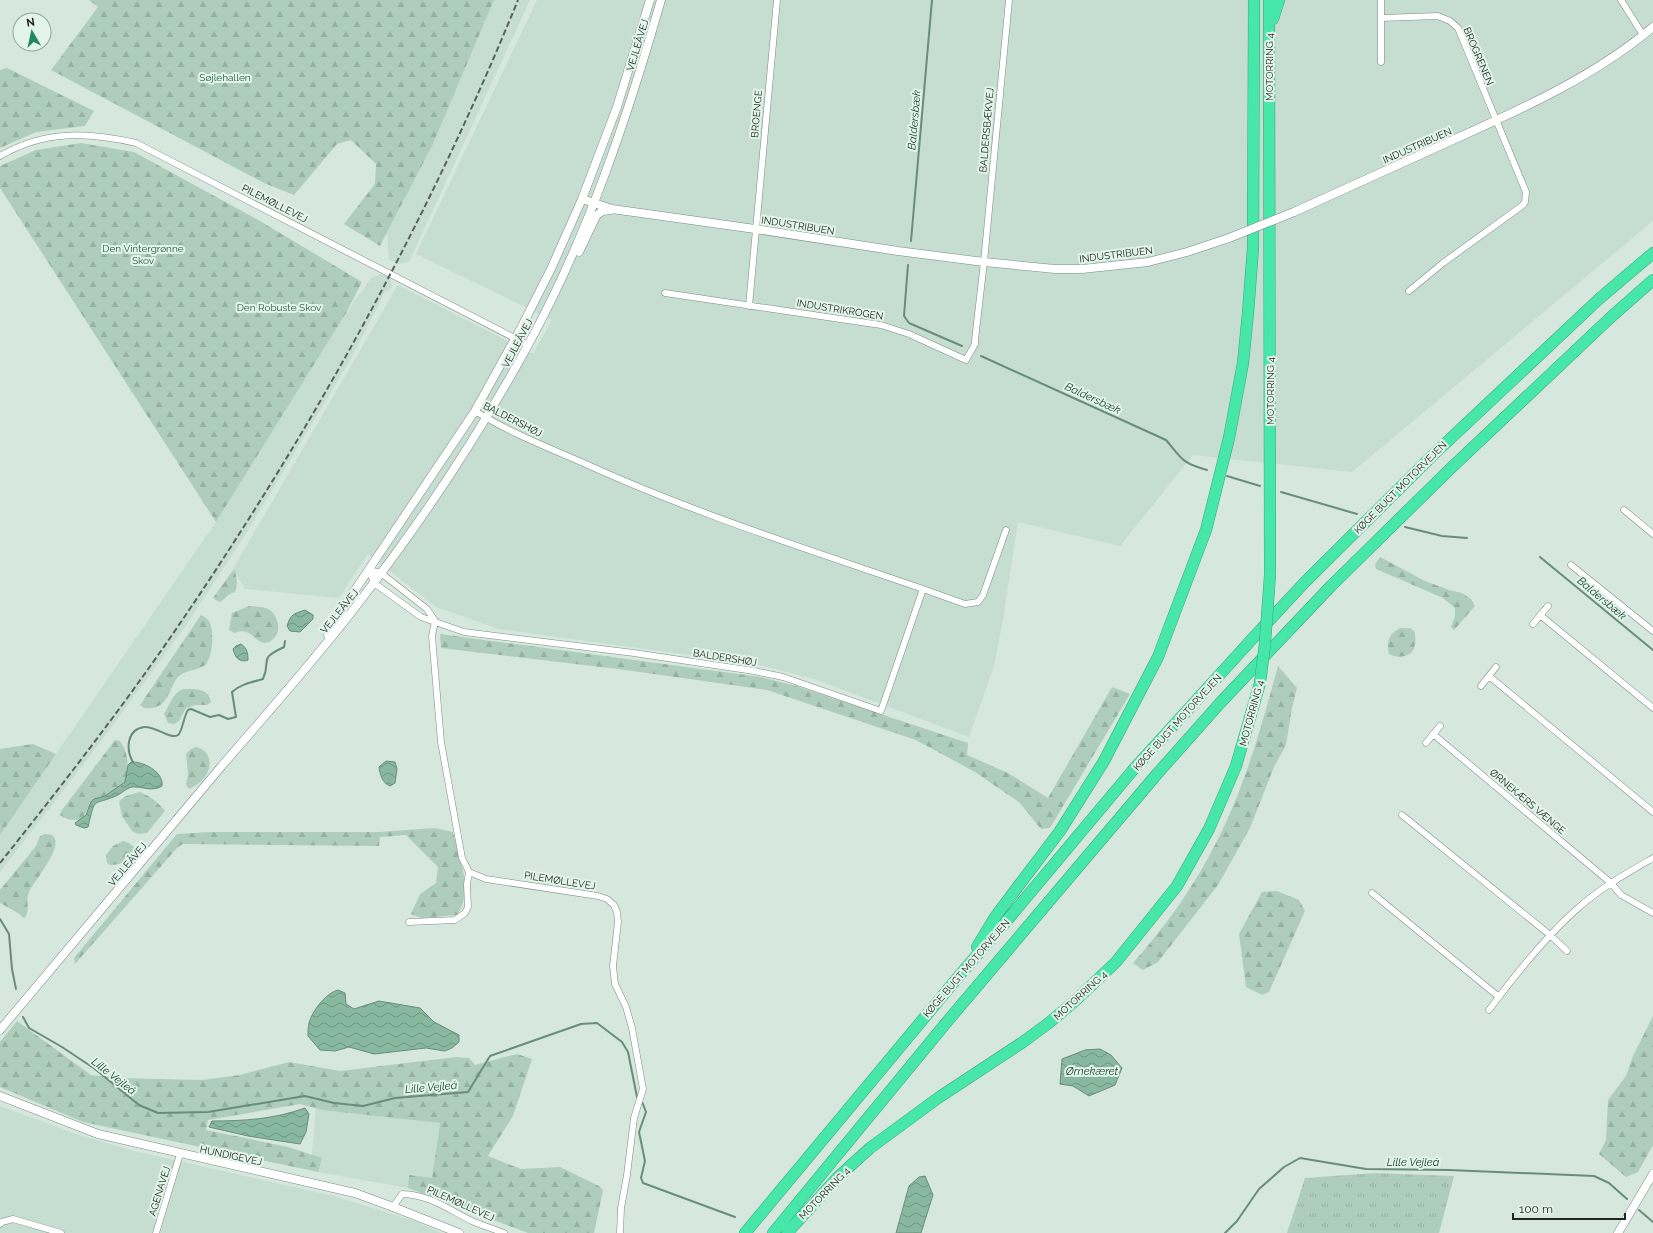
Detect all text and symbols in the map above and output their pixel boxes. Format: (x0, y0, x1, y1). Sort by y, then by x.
north arrow (12, 12, 52, 52)
text: N (25, 16, 36, 30)
street label: VEJLEÅVEJ (624, 18, 651, 72)
street label: BROGRENEN (1461, 26, 1496, 87)
street label: MOTORRING 4 (1264, 33, 1275, 101)
park label: Søjlehallen (199, 72, 251, 83)
street label: BALDERSBÆKVEJ (977, 87, 996, 173)
water label: Baldersbæk (905, 89, 924, 151)
street label: BROENGE (749, 90, 764, 138)
street label: INDUSTRIBUEN (1381, 125, 1453, 166)
street label: PILEMØLLEVEJ (240, 182, 310, 225)
street label: INDUSTRIBUEN (760, 214, 835, 237)
park label: Den Vintergrønne Skov (102, 243, 184, 266)
street label: INDUSTRIBUEN (1079, 245, 1154, 264)
street label: INDUSTRIKROGEN (796, 297, 884, 322)
park label: Den Robuste Skov (237, 302, 322, 313)
street label: VEJLEÅVEJ (500, 317, 535, 369)
street label: MOTORRING 4 (1265, 357, 1276, 425)
water label: Baldersbæk (1063, 380, 1123, 417)
street label: BALDERSHØJ (482, 400, 544, 439)
street label: KØGE BUGT MOTORVEJEN (1352, 439, 1449, 536)
water label: Baldersbæk (1574, 574, 1629, 623)
street label: VEJLEÅVEJ (318, 587, 361, 636)
street label: BALDERSHØJ (692, 647, 758, 668)
street label: KØGE BUGT MOTORVEJEN (1131, 672, 1224, 773)
street label: MOTORRING 4 (1237, 678, 1266, 747)
street label: ØRNEKÆRS VÆNGE (1488, 767, 1568, 836)
street label: VEJLEÅVEJ (106, 840, 149, 888)
street label: PILEMØLLEVEJ (523, 869, 597, 892)
street label: KØGE BUGT MOTORVEJEN (921, 917, 1012, 1020)
street label: MOTORRING 4 (1051, 968, 1110, 1022)
water label: Lille Vejleå (89, 1055, 139, 1098)
water label: Ørnekæret (1066, 1065, 1119, 1078)
water label: Lille Vejleå (404, 1079, 458, 1096)
street label: HUNDIGEVEJ (199, 1144, 263, 1167)
water label: Lille Vejleå (1387, 1156, 1440, 1169)
street label: AGENAVEJ (147, 1165, 172, 1217)
street label: MOTORRING 4 (797, 1165, 852, 1222)
street label: PILEMØLLEVEJ (426, 1184, 496, 1223)
scale bar (1513, 1195, 1625, 1221)
text: 100 m (1519, 1202, 1553, 1216)

